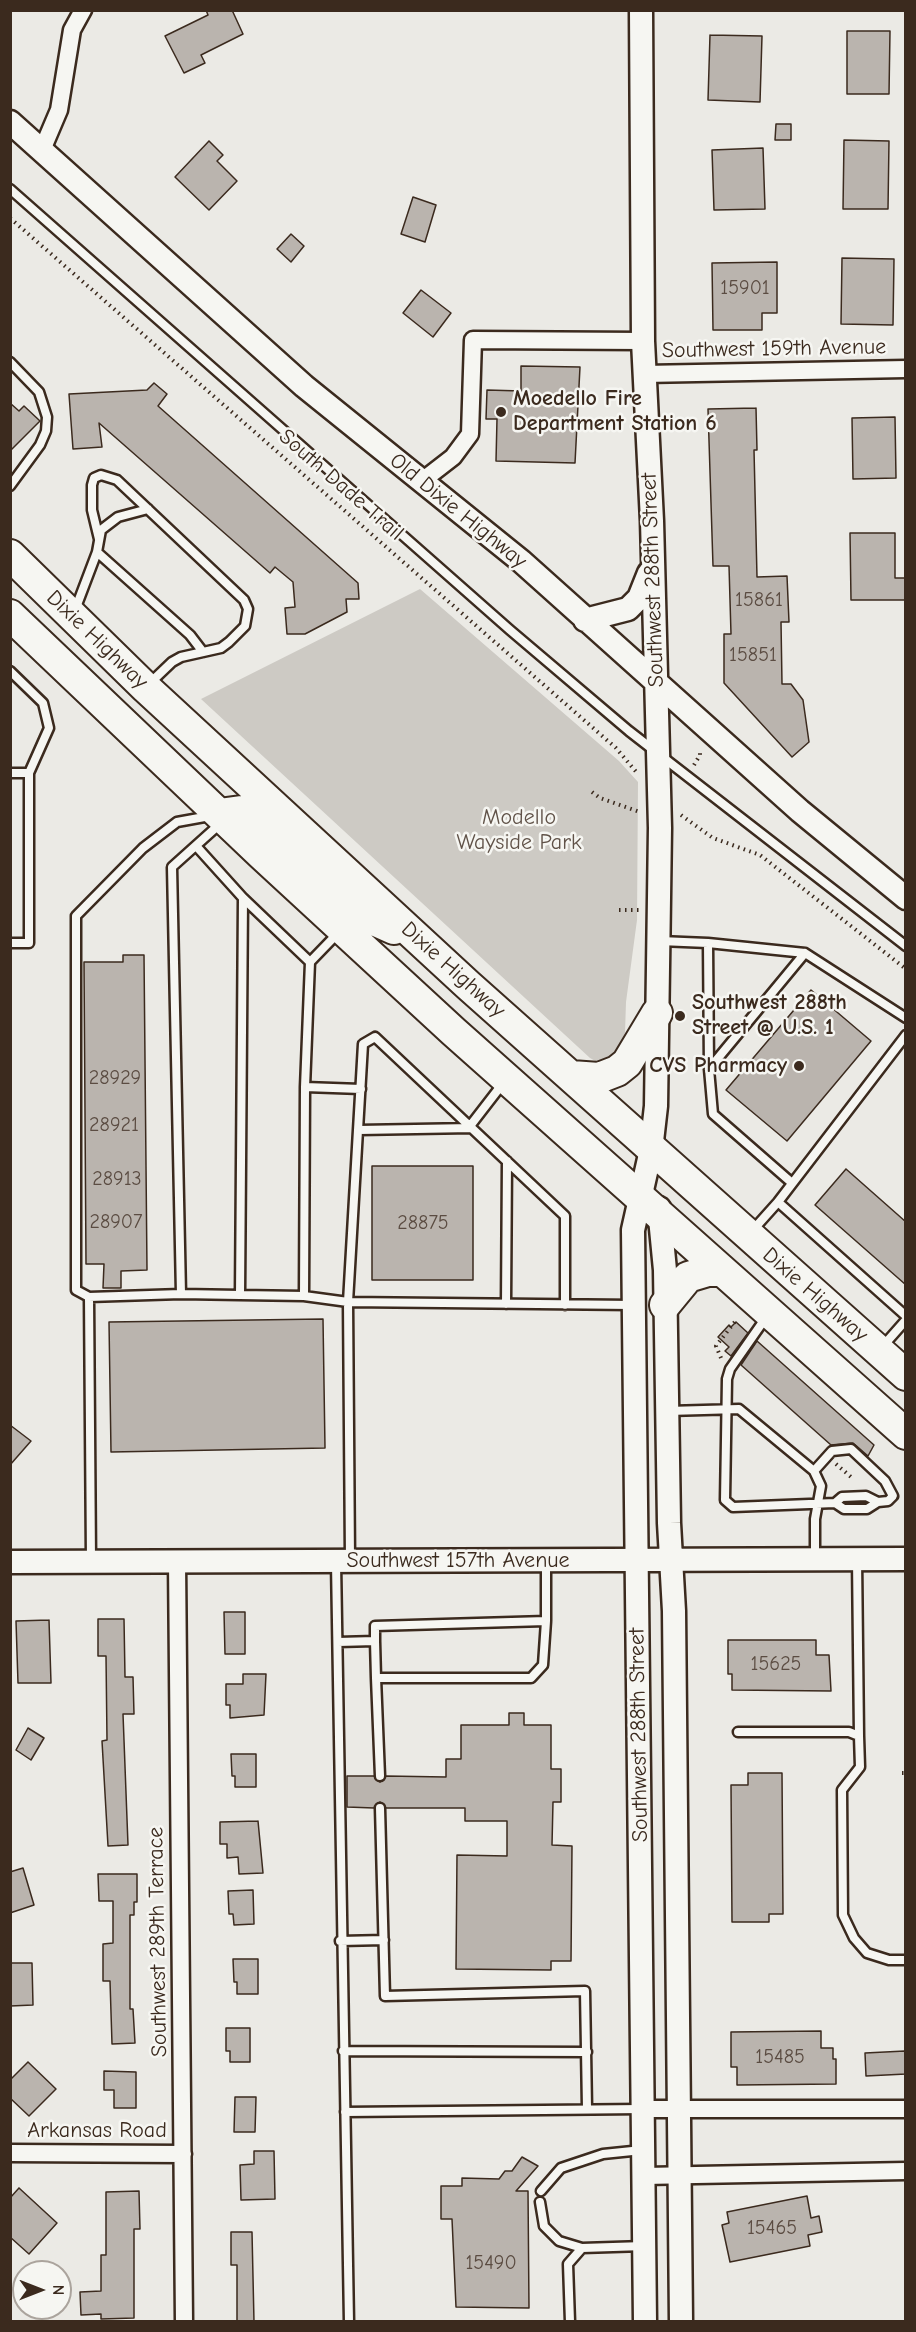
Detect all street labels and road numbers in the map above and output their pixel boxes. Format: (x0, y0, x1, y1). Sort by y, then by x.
street label: Southwest 159th Avenue (662, 334, 886, 364)
street label: South Dade Trail (273, 424, 409, 546)
street label: Old Dixie Highway (384, 448, 532, 574)
street label: Southwest 288th Street (636, 472, 670, 688)
street label: Dixie Highway (41, 585, 153, 695)
street label: Dixie Highway (396, 916, 510, 1024)
street label: Dixie Highway (757, 1242, 873, 1348)
street label: Southwest 157th Avenue (346, 1548, 570, 1574)
street label: Southwest 288th Street (624, 1628, 654, 1842)
street label: Southwest 289th Terrace (143, 1827, 173, 2057)
street label: Arkansas Road (27, 2118, 167, 2144)

